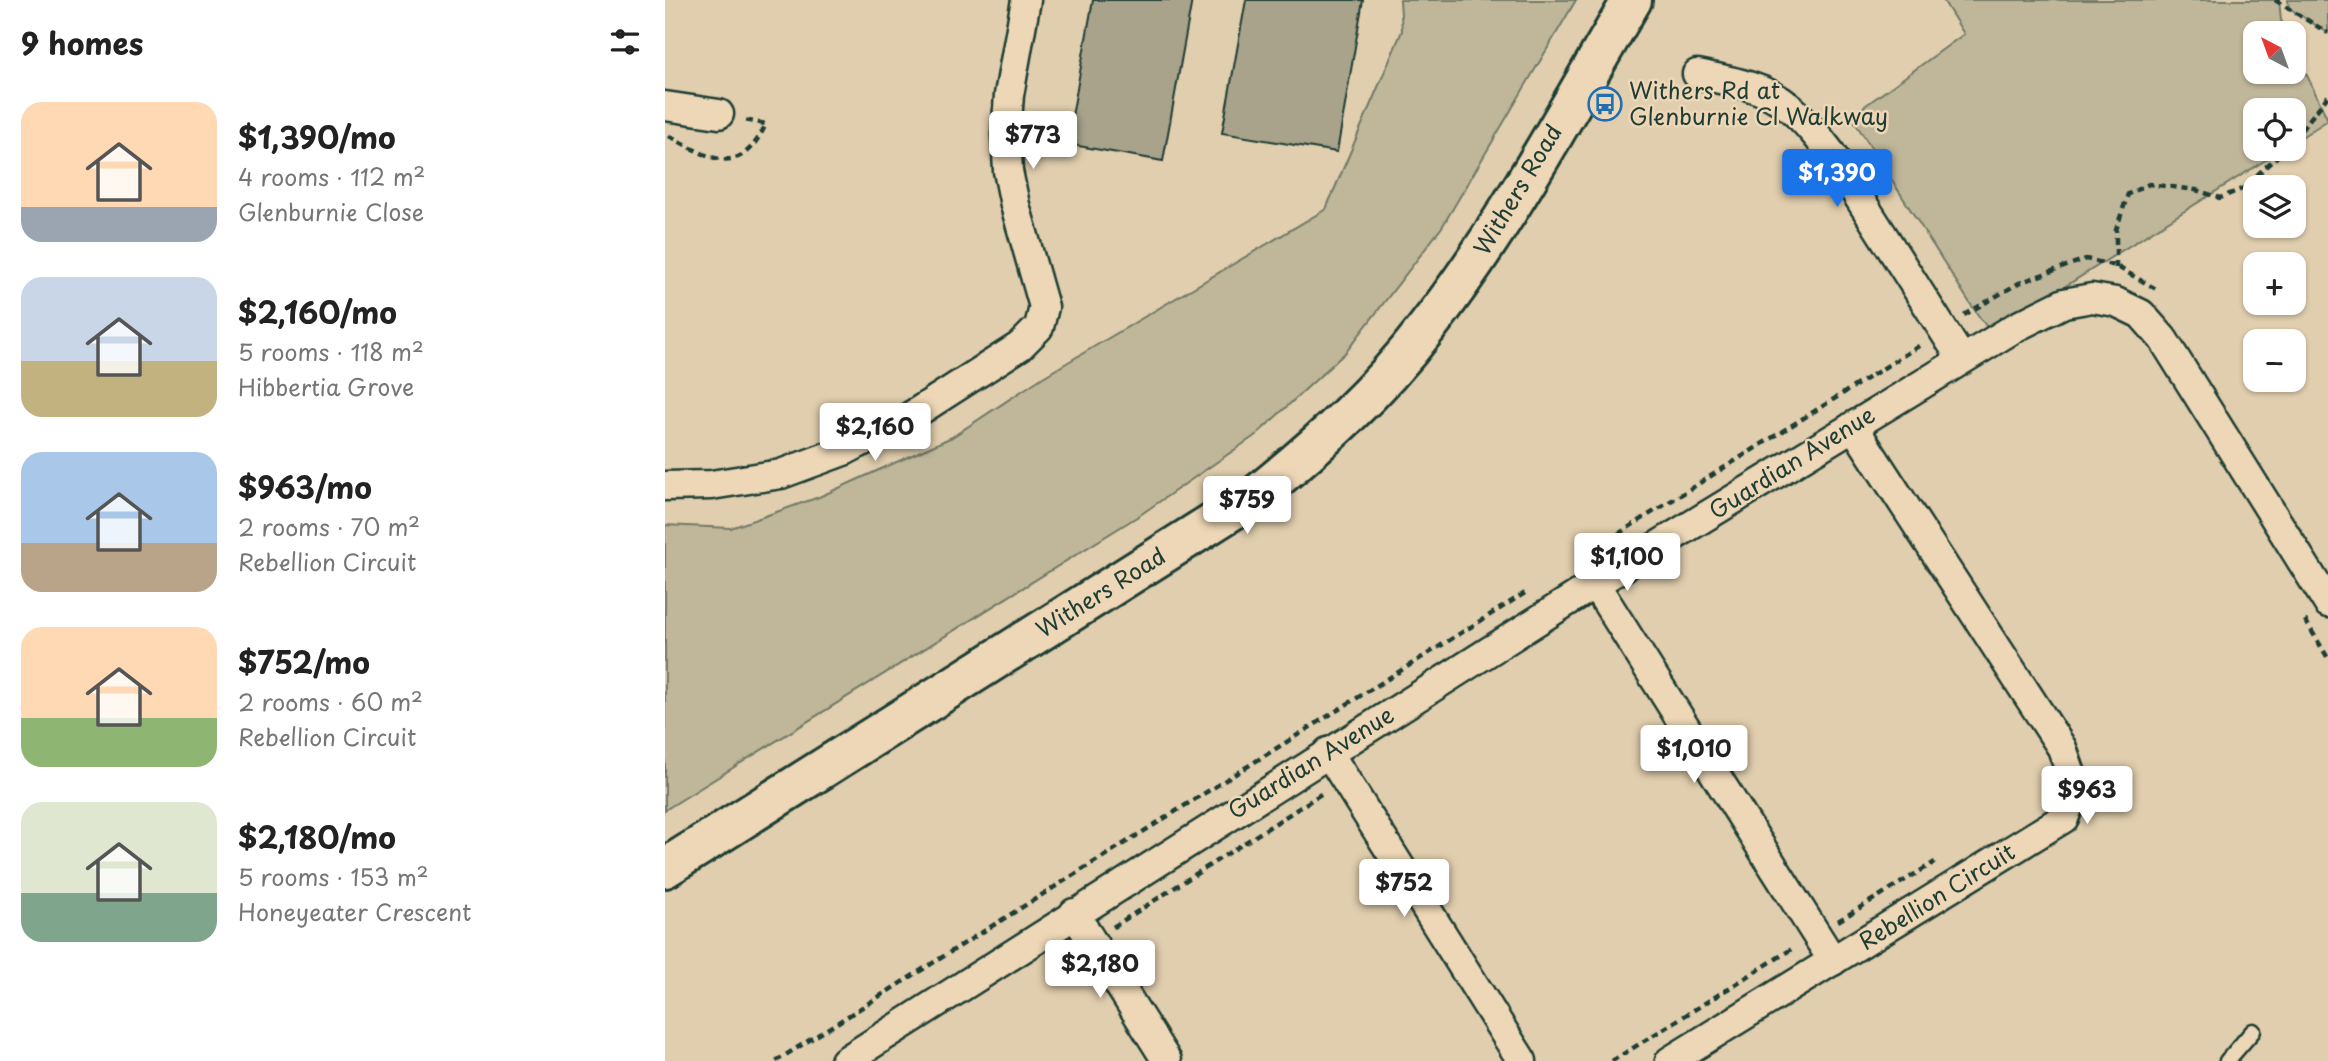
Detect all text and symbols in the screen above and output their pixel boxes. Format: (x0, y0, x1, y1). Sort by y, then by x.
text: 9 homes (21, 20, 143, 65)
north arrow (2243, 21, 2307, 84)
map controls (2243, 21, 2306, 392)
icon: filters (606, 23, 644, 61)
place label: Withers Rd at Glenburnie Cl Walkway (1629, 72, 1888, 133)
bus stop icon: Withers Rd at Glenburnie Cl Walkway (1586, 85, 1624, 123)
button: locate (2243, 98, 2306, 161)
pin: $773 (992, 111, 1074, 171)
text: $1,390/mo (238, 114, 396, 159)
text: $773 (1005, 116, 1061, 151)
street label: Withers Road (1464, 117, 1570, 261)
icon: home (77, 130, 161, 214)
pin: $1,390 (1780, 150, 1894, 209)
text: $1,390 (1798, 154, 1876, 189)
text: 4 rooms · 112 m² (238, 159, 425, 194)
button: layers (2243, 175, 2306, 238)
text: Glenburnie Close (238, 194, 424, 229)
button: + (2243, 252, 2306, 315)
text: $2,160/mo (238, 289, 397, 334)
icon: home (77, 305, 161, 389)
button: − (2243, 329, 2306, 392)
text: 5 rooms · 118 m² (238, 334, 424, 369)
text: Hibbertia Grove (238, 369, 414, 404)
street label: Guardian Avenue (1701, 397, 1881, 527)
pin: $2,160 (818, 404, 932, 463)
text: $2,160 (836, 408, 914, 443)
text: $963/mo (238, 464, 372, 509)
pin: $759 (1206, 476, 1288, 536)
icon: home (77, 480, 161, 564)
text: $759 (1219, 481, 1275, 516)
text: 2 rooms · 70 m² (238, 509, 420, 544)
pin: $1,100 (1570, 534, 1684, 593)
street label: Withers Road (1028, 538, 1172, 646)
text: $1,100 (1590, 538, 1664, 573)
text: Rebellion Circuit (238, 544, 416, 579)
text: $752/mo (238, 639, 370, 684)
icon: home (77, 655, 161, 739)
text: 2 rooms · 60 m² (238, 684, 423, 719)
street label: Guardian Avenue (1220, 697, 1400, 827)
text: Rebellion Circuit (238, 719, 416, 754)
pin: $1,010 (1637, 726, 1751, 785)
text: $1,010 (1656, 730, 1732, 765)
pin: $963 (2046, 766, 2128, 826)
text: $963 (2057, 771, 2117, 806)
text: $2,180/mo (238, 814, 396, 859)
icon: home (77, 830, 161, 914)
street label: Rebellion Circuit (1851, 834, 2021, 958)
text: 5 rooms · 153 m² (238, 859, 429, 894)
pin: $752 (1363, 860, 1445, 919)
text: $752 (1375, 864, 1433, 899)
text: Honeyeater Crescent (238, 894, 471, 929)
pin: $2,180 (1043, 940, 1157, 1000)
text: $2,180 (1061, 945, 1139, 980)

